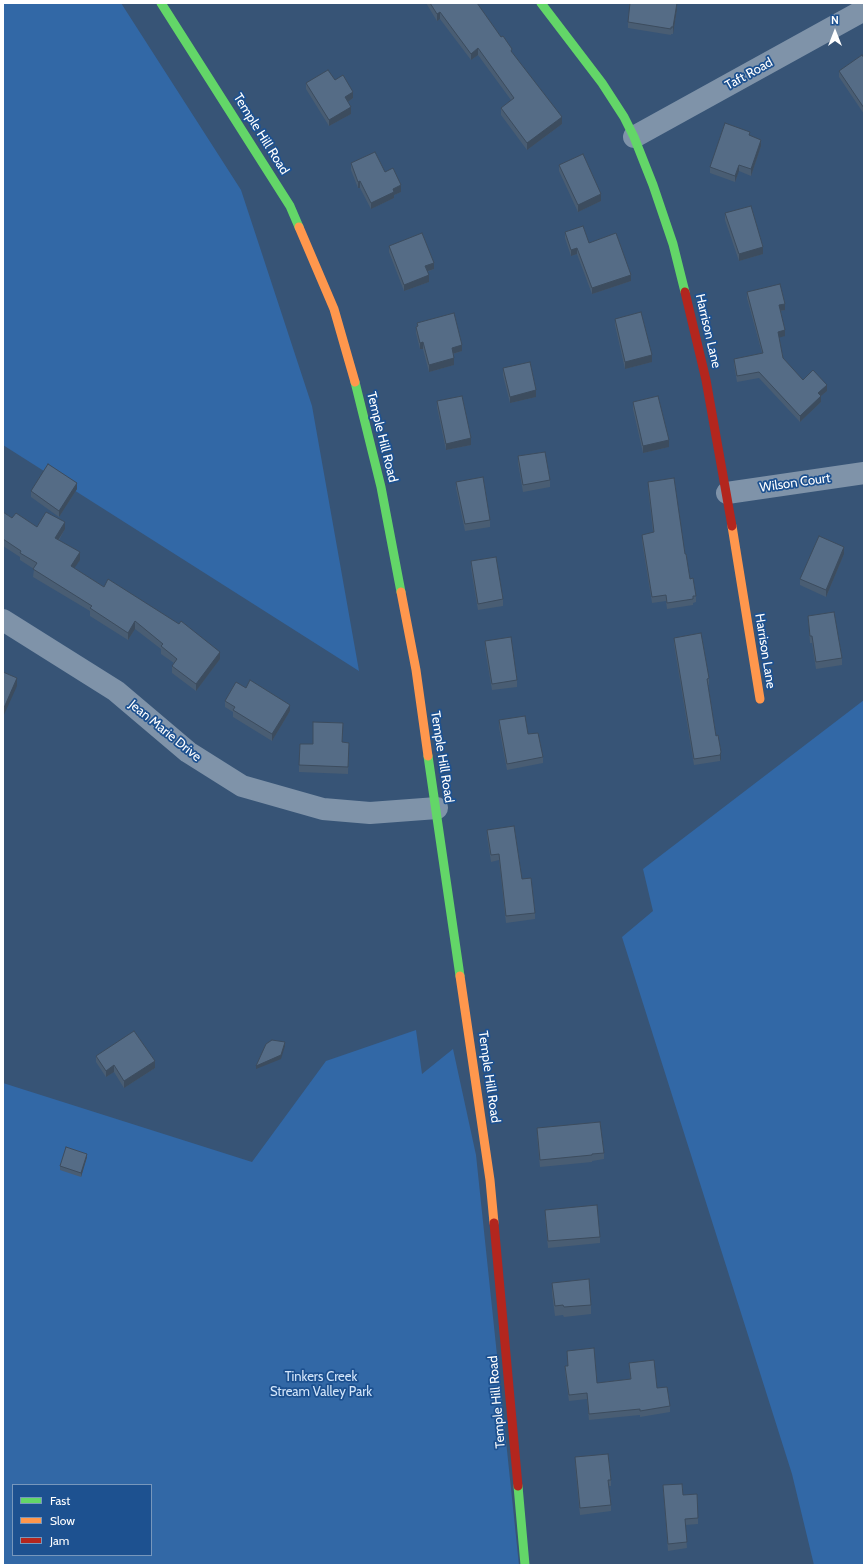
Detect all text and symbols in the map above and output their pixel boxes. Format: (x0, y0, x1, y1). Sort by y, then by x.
north arrow (815, 12, 855, 52)
text: N (831, 13, 839, 27)
street label: Taft Road (722, 55, 776, 93)
street label: Temple Hill Road (230, 90, 292, 178)
street label: Harrison Lane (692, 292, 724, 370)
street label: Temple Hill Road (363, 390, 401, 484)
street label: Wilson Court (759, 470, 831, 496)
street label: Harrison Lane (751, 612, 779, 690)
street label: Jean Marie Drive (126, 697, 204, 765)
street label: Temple Hill Road (427, 710, 457, 804)
street label: Temple Hill Road (475, 1030, 503, 1124)
street label: Temple Hill Road (485, 1355, 509, 1449)
park label: Tinkers Creek Stream Valley Park (270, 1369, 372, 1400)
legend (12, 1484, 152, 1556)
text: Fast (50, 1493, 70, 1508)
text: Slow (50, 1513, 75, 1528)
text: Jam (50, 1533, 69, 1548)

